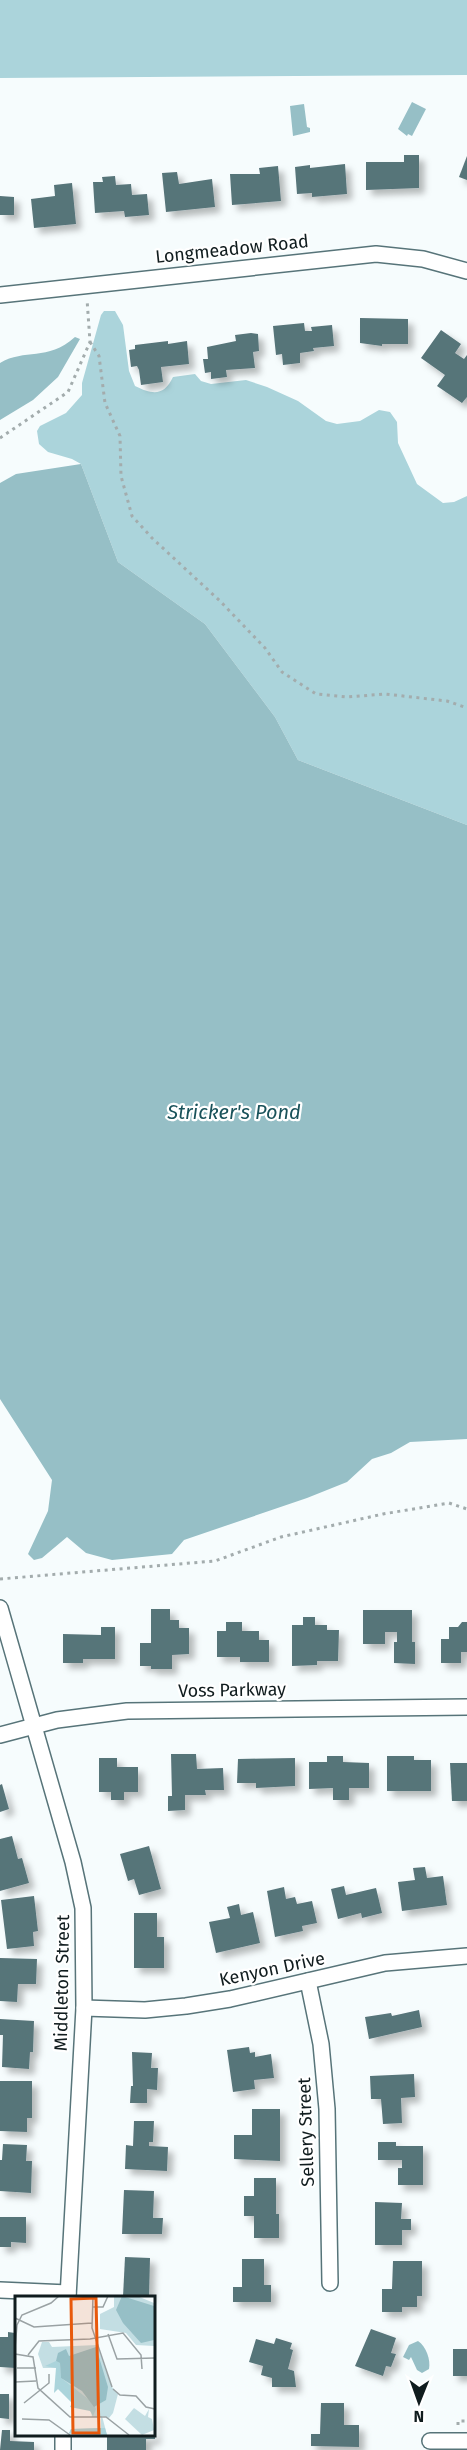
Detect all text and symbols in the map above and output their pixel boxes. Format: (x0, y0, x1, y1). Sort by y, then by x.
street label: Longmeadow Road (154, 230, 310, 268)
water label: Stricker's Pond (166, 1100, 301, 1124)
street label: Voss Parkway (178, 1678, 286, 1702)
street label: Middleton Street (50, 1914, 74, 2051)
street label: Kenyon Drive (217, 1947, 327, 1991)
street label: Sellery Street (293, 2077, 319, 2187)
inset map (15, 2296, 154, 2435)
north arrow (389, 2372, 449, 2432)
text: N (413, 2407, 424, 2426)

